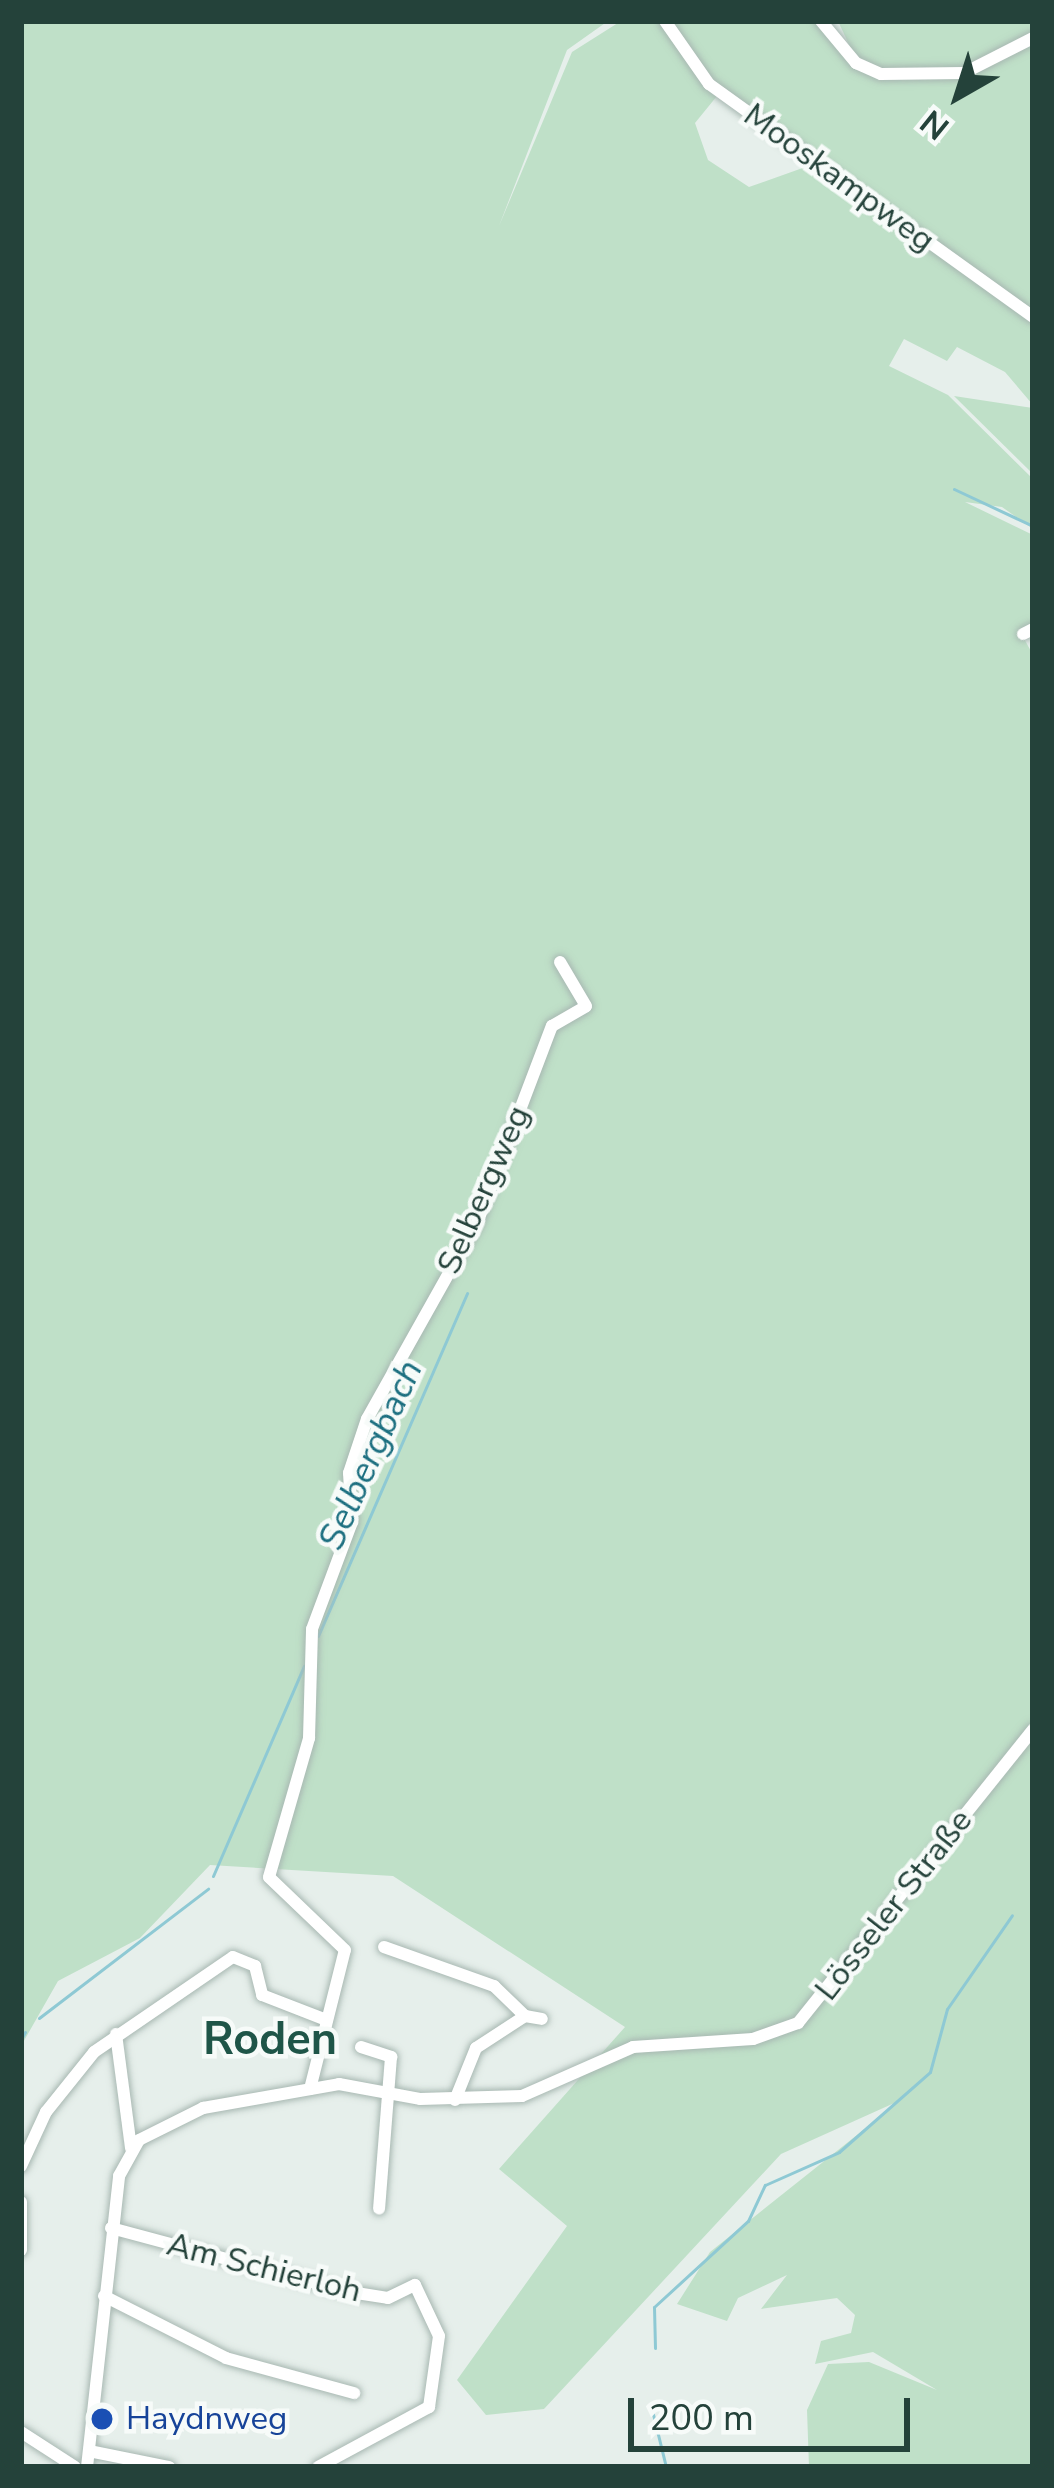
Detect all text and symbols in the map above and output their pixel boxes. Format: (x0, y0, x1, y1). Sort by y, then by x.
north arrow (898, 36, 1018, 156)
street label: Mooskampweg (736, 95, 942, 261)
text: N (911, 99, 959, 150)
street label: Selbergweg (429, 1100, 539, 1280)
water label: Selbergbach (310, 1353, 432, 1557)
street label: Lösseler Straße (807, 1802, 981, 2008)
district label: Roden (203, 2013, 337, 2067)
street label: Am Schierloh (163, 2225, 365, 2311)
scale bar (634, 2374, 916, 2448)
text: 200 m (649, 2394, 754, 2443)
place label: Haydnweg (126, 2399, 287, 2439)
marker: Haydnweg (89, 2406, 115, 2432)

